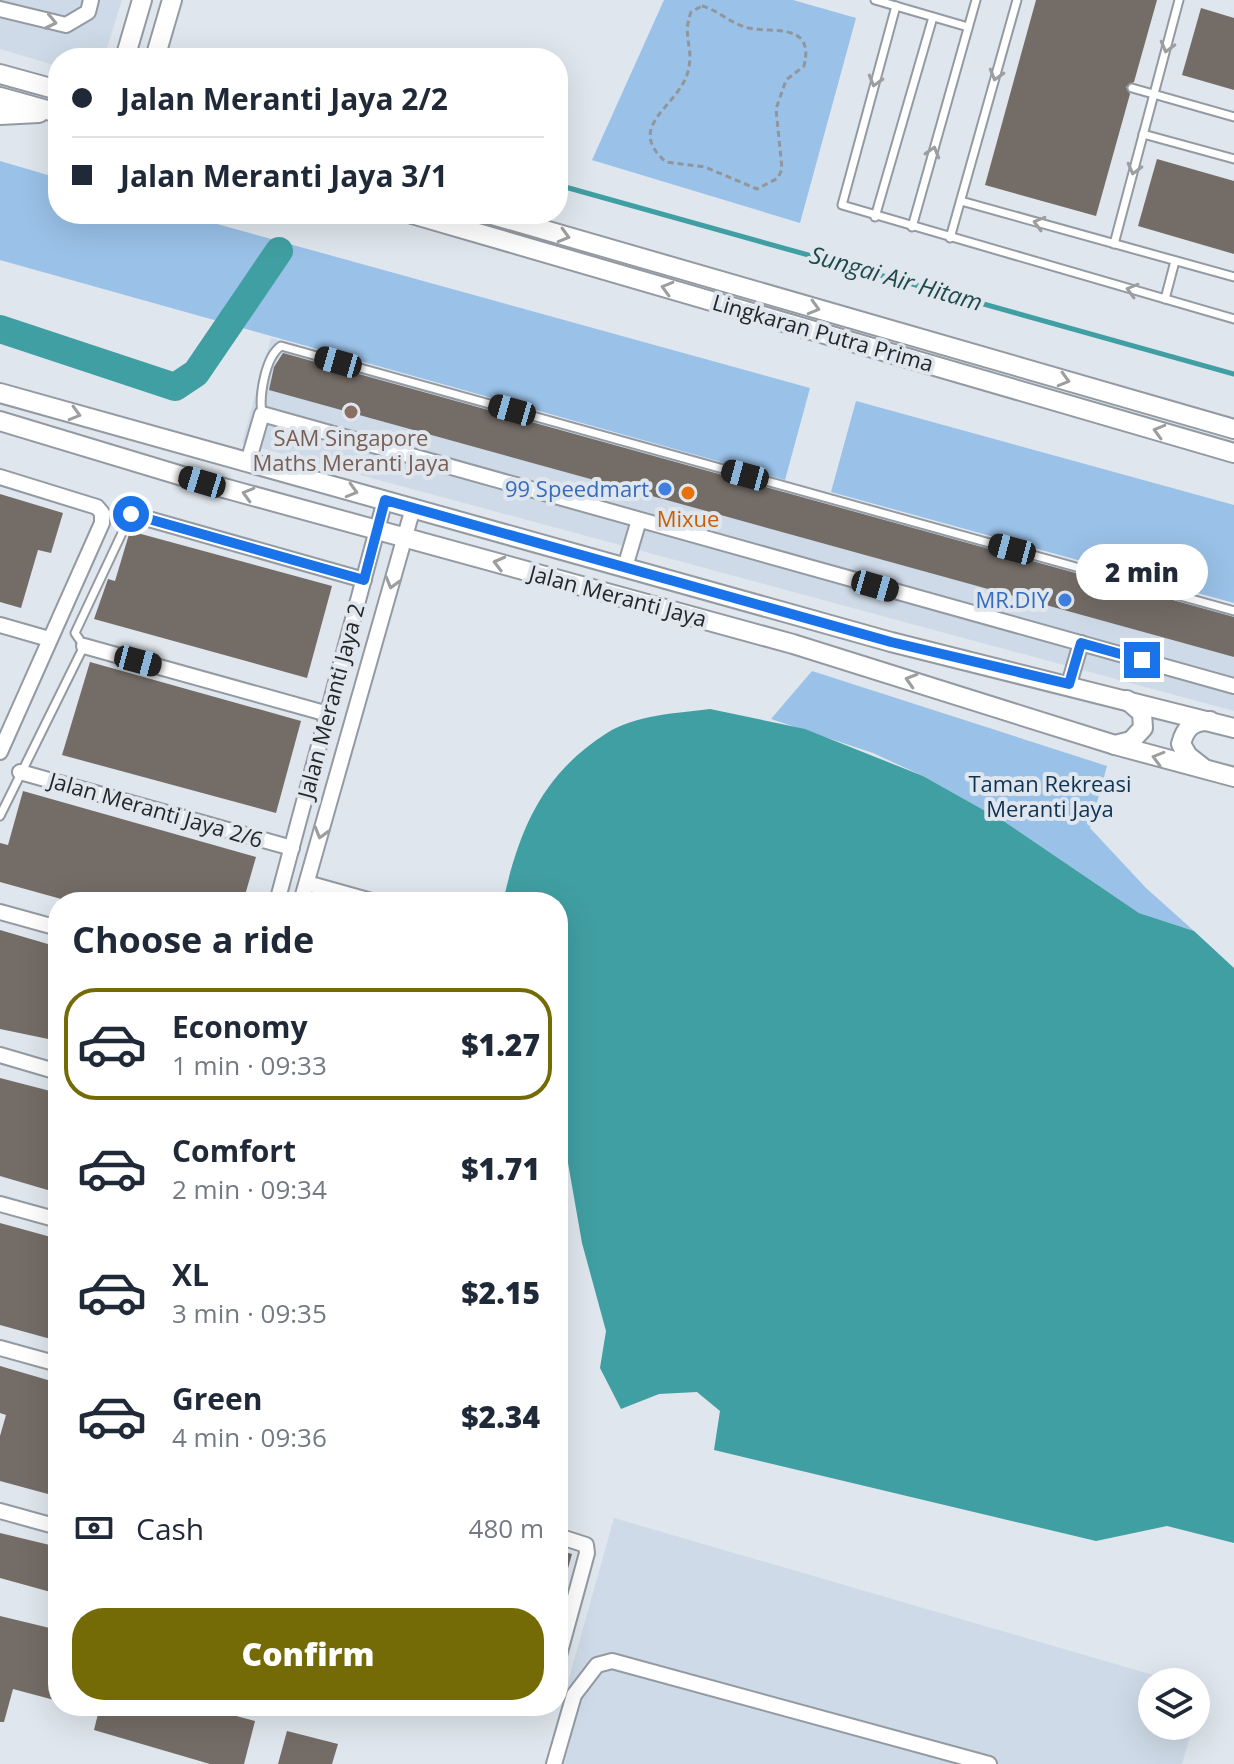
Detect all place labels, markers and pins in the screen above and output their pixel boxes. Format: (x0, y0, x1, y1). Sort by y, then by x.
marker: SAM Singapore Maths Meranti Jaya (342, 403, 360, 421)
place label: SAM Singapore Maths Meranti Jaya (253, 422, 449, 477)
place label: 99 Speedmart (505, 473, 649, 503)
marker: 99 Speedmart (656, 480, 674, 498)
marker: Mixue (679, 484, 697, 502)
place label: Mixue (657, 503, 719, 533)
place label: MR.DIY (975, 584, 1050, 614)
marker: MR.DIY (1056, 591, 1074, 609)

